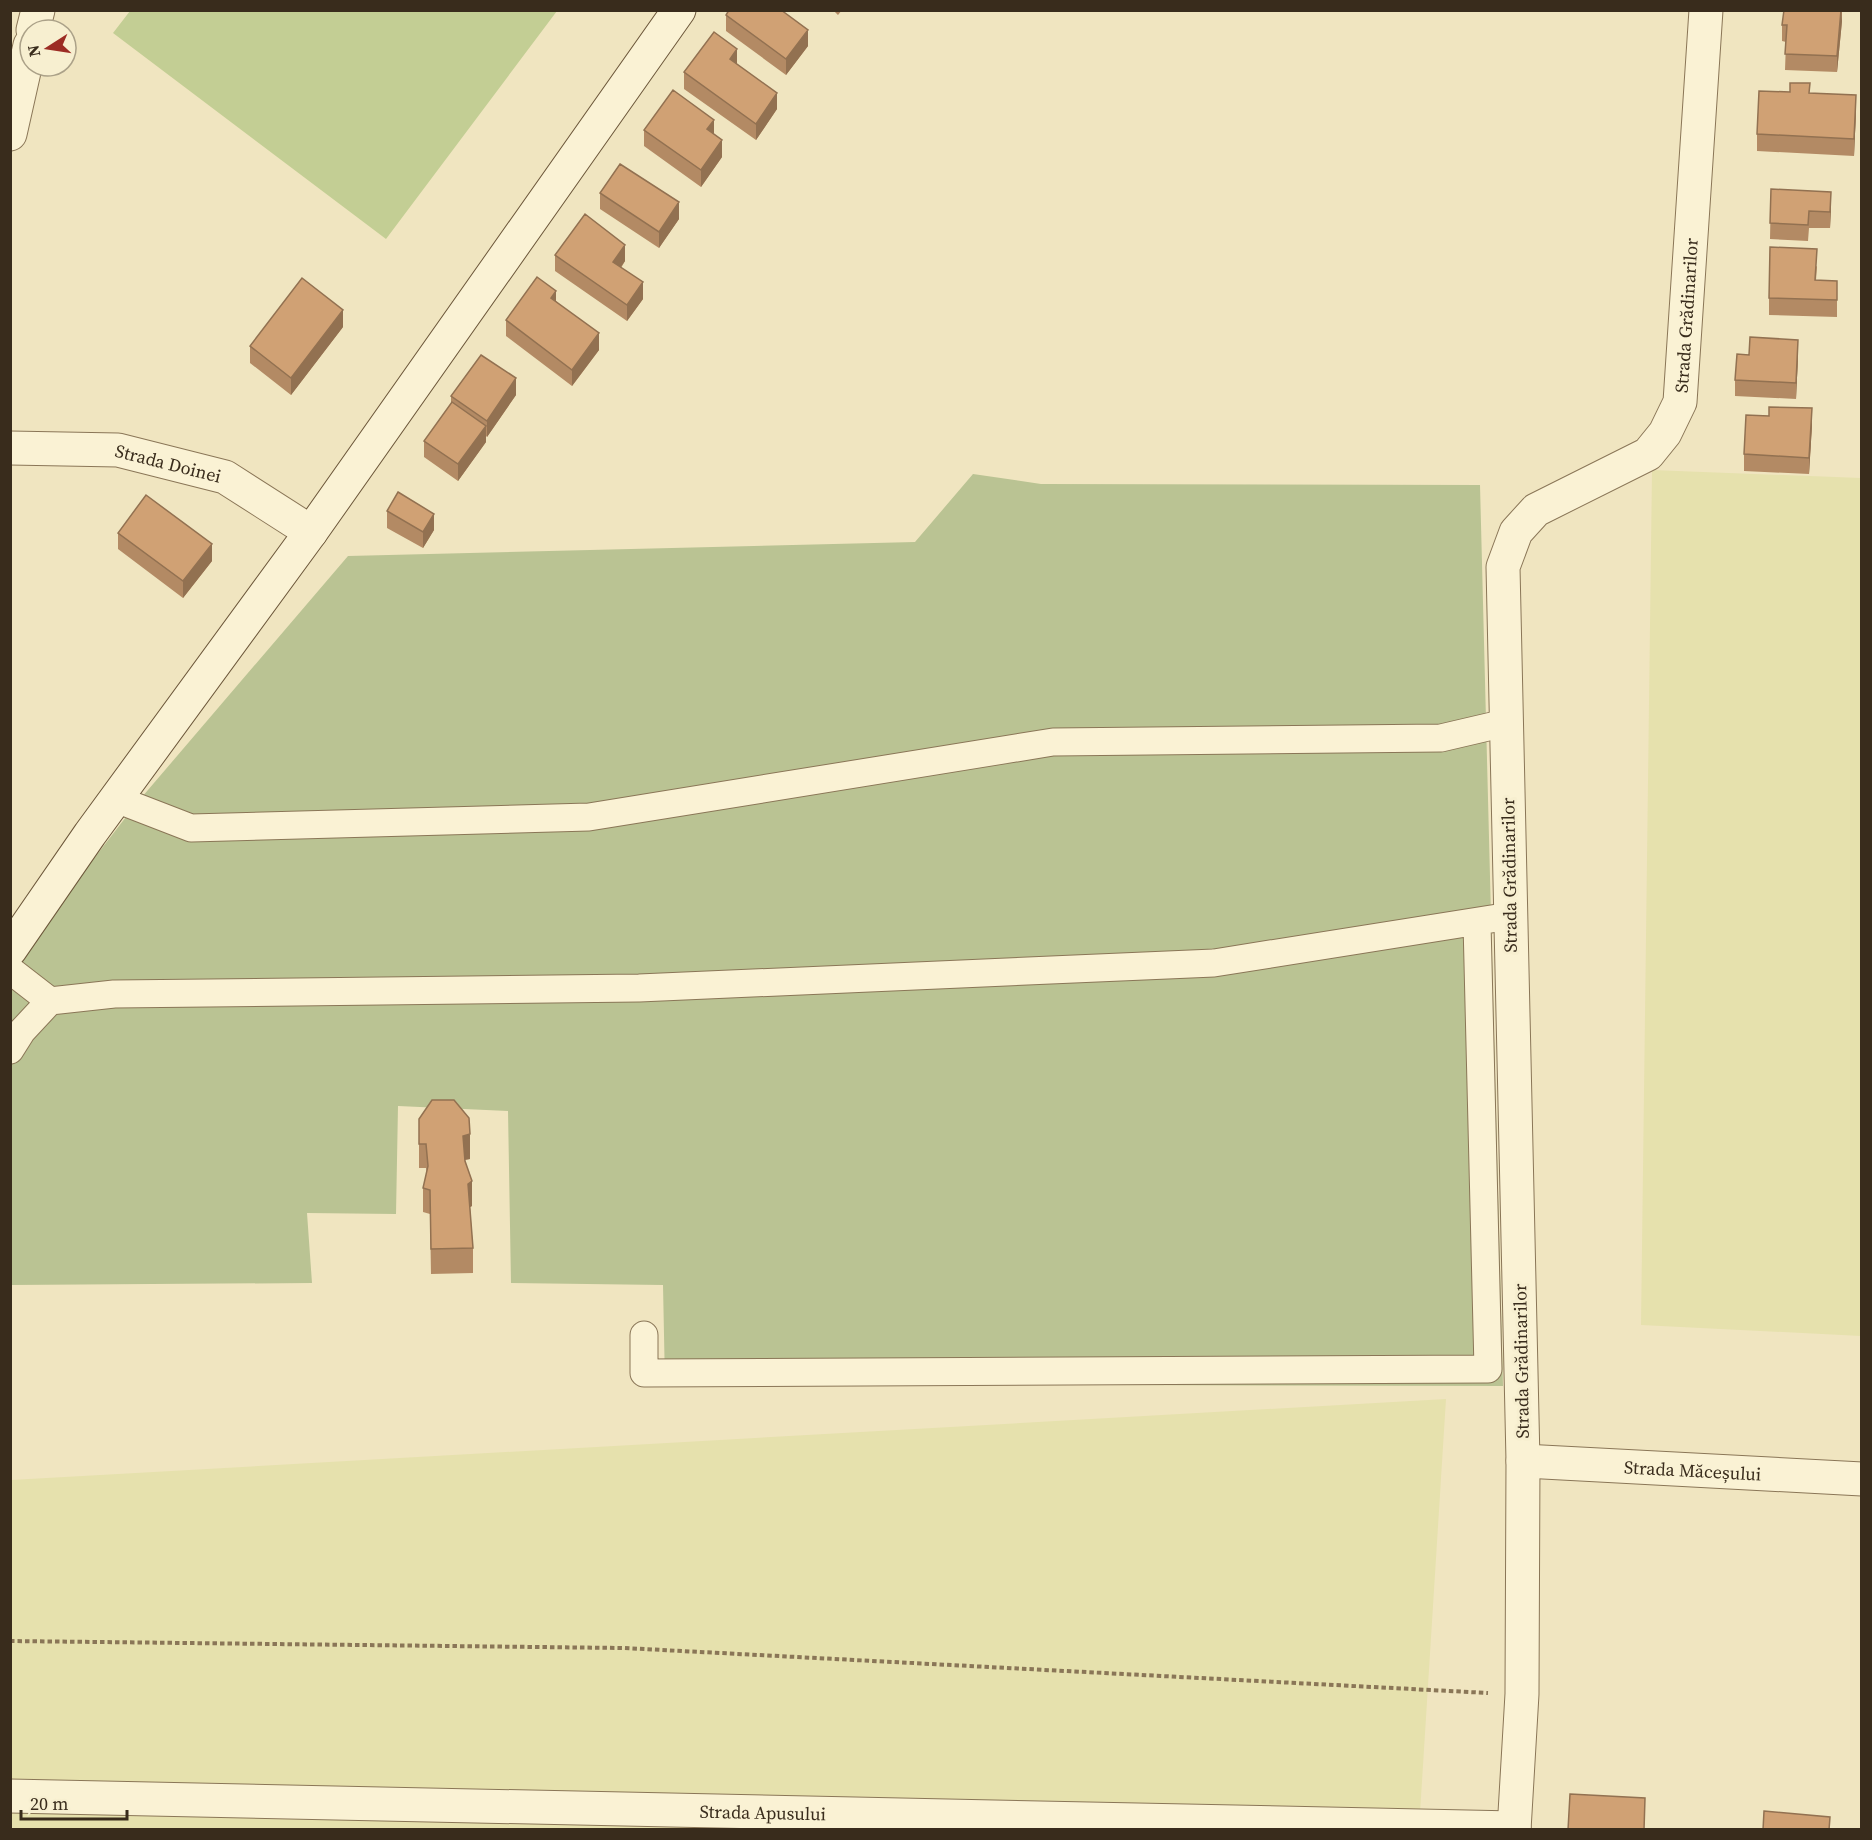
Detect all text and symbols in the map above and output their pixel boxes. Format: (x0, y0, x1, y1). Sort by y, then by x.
north arrow (18, 18, 78, 78)
text: N (21, 43, 45, 59)
street label: Strada Grădinarilor (1668, 237, 1703, 394)
street label: Strada Doinei (113, 437, 224, 488)
street label: Strada Grădinarilor (1495, 797, 1523, 953)
street label: Strada Grădinarilor (1507, 1283, 1535, 1439)
street label: Strada Măceșului (1624, 1454, 1762, 1486)
scale bar (21, 1783, 128, 1821)
text: 20 m (30, 1791, 68, 1816)
street label: Strada Apusului (699, 1798, 826, 1826)

